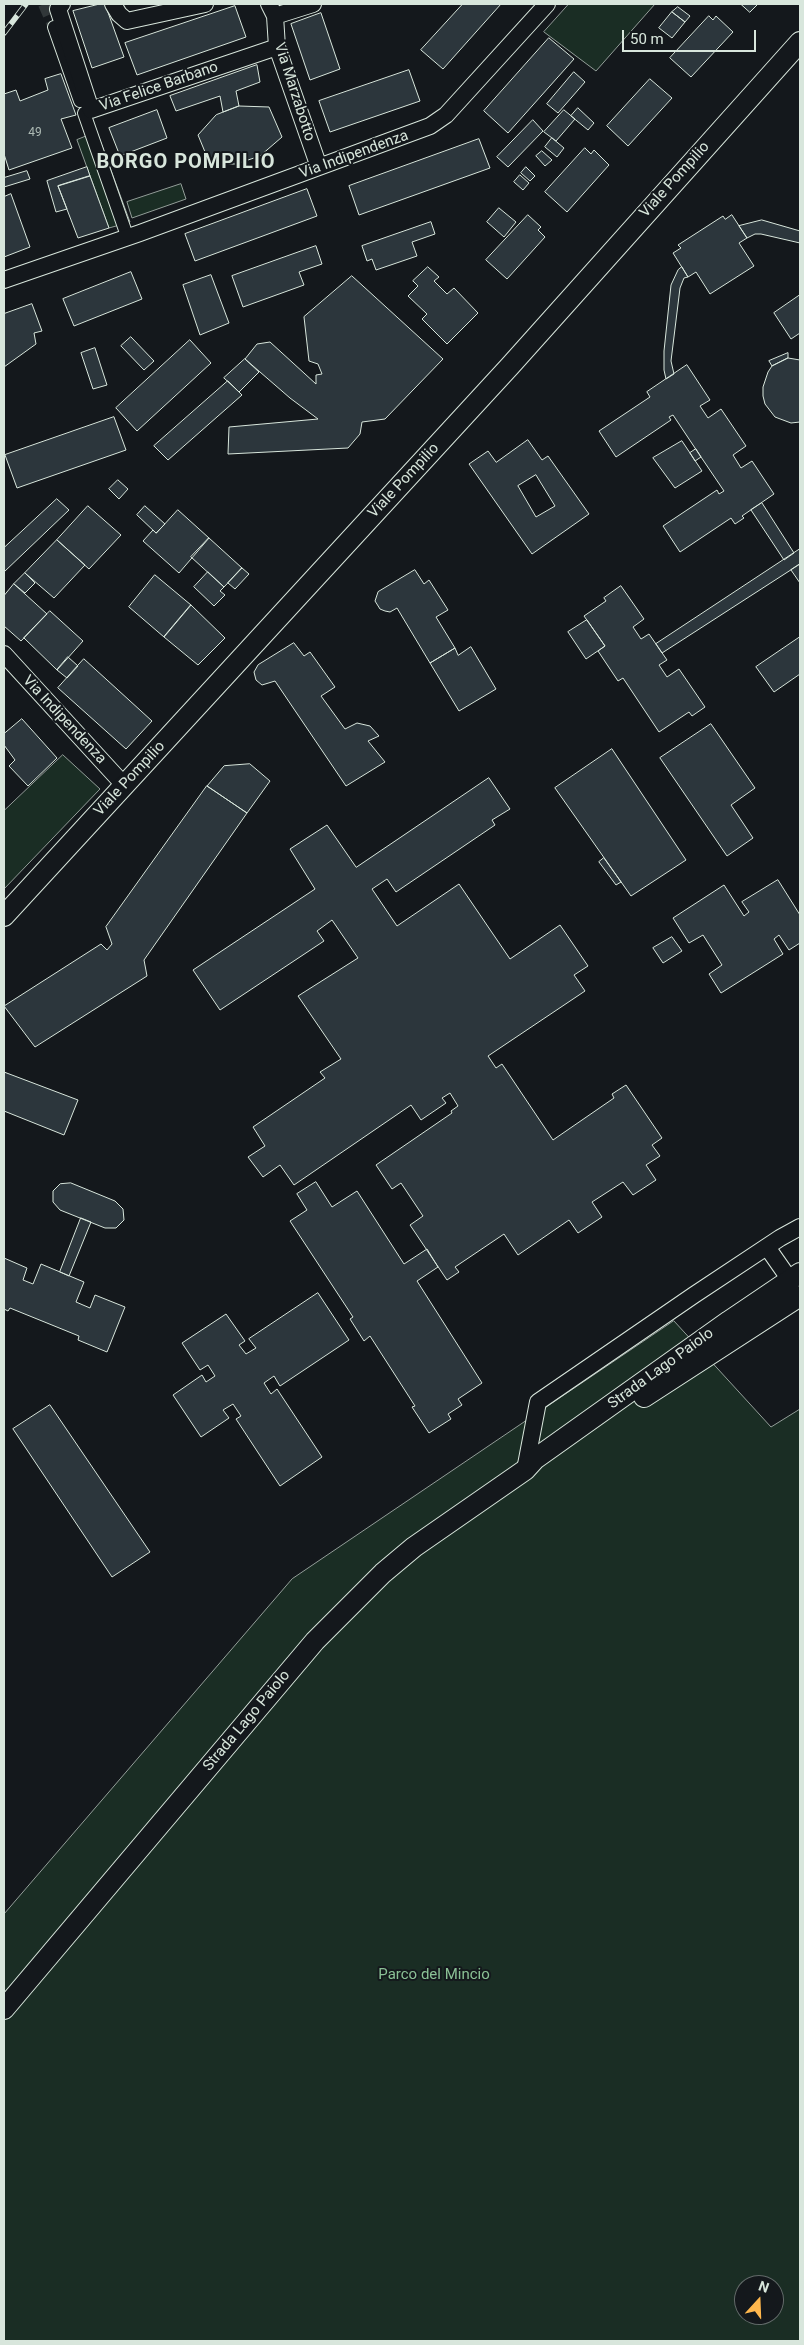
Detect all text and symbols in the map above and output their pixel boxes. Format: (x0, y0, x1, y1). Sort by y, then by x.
scale bar (624, 20, 758, 52)
text: 50 m (630, 30, 664, 48)
street label: Via Marzabotto (270, 41, 318, 143)
street label: Via Felice Barbano (97, 58, 221, 116)
house number: 49 (28, 126, 42, 140)
street label: Via Indipendenza (297, 127, 411, 183)
street label: Viale Pompilio (636, 138, 714, 222)
district label: BORGO POMPILIO (95, 151, 277, 175)
street label: Viale Pompilio (365, 440, 443, 522)
street label: Via Indipendenza (18, 672, 110, 768)
street label: Viale Pompilio (91, 738, 169, 820)
street label: Strada Lago Paiolo (605, 1325, 717, 1413)
street label: Strada Lago Paiolo (200, 1667, 294, 1775)
park label: Parco del Mincio (378, 1966, 490, 1984)
north arrow (734, 2275, 784, 2325)
text: N (756, 2278, 771, 2296)

